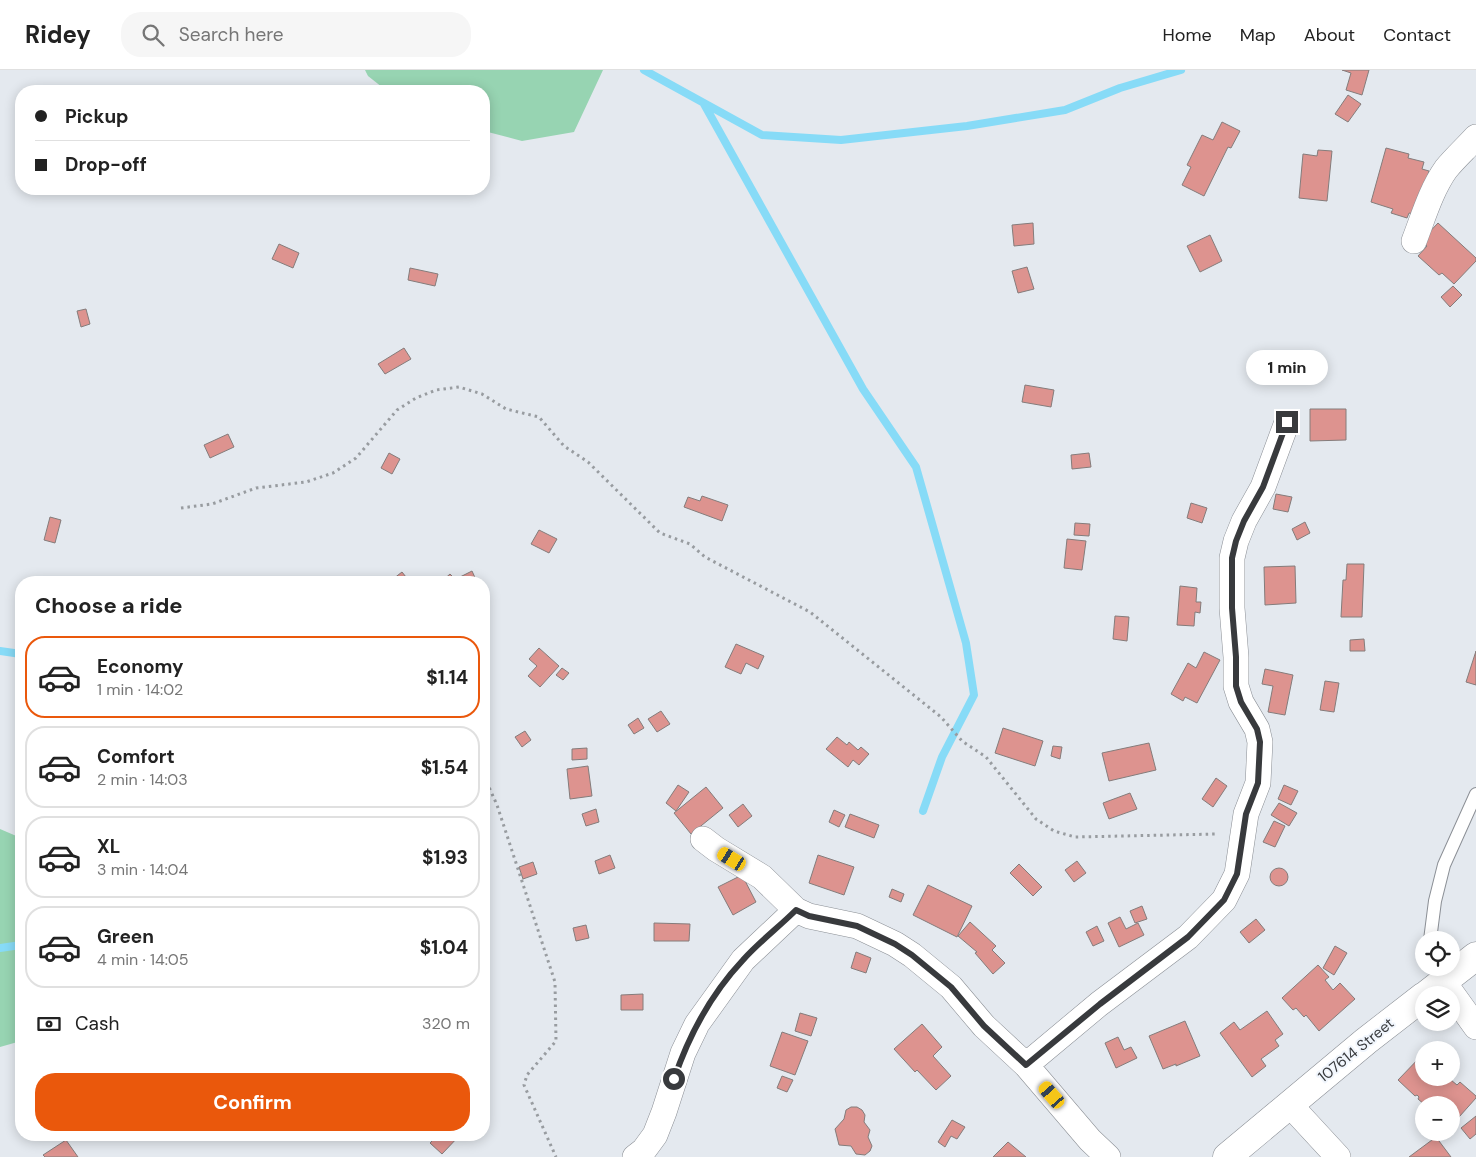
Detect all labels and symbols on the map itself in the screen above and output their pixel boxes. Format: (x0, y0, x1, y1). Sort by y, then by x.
callout: 1 min (1246, 350, 1328, 384)
route end (1276, 411, 1298, 433)
car (715, 845, 748, 873)
street label: 107614 Street (1314, 1013, 1398, 1087)
route start (663, 1068, 685, 1090)
car (1036, 1079, 1067, 1111)

